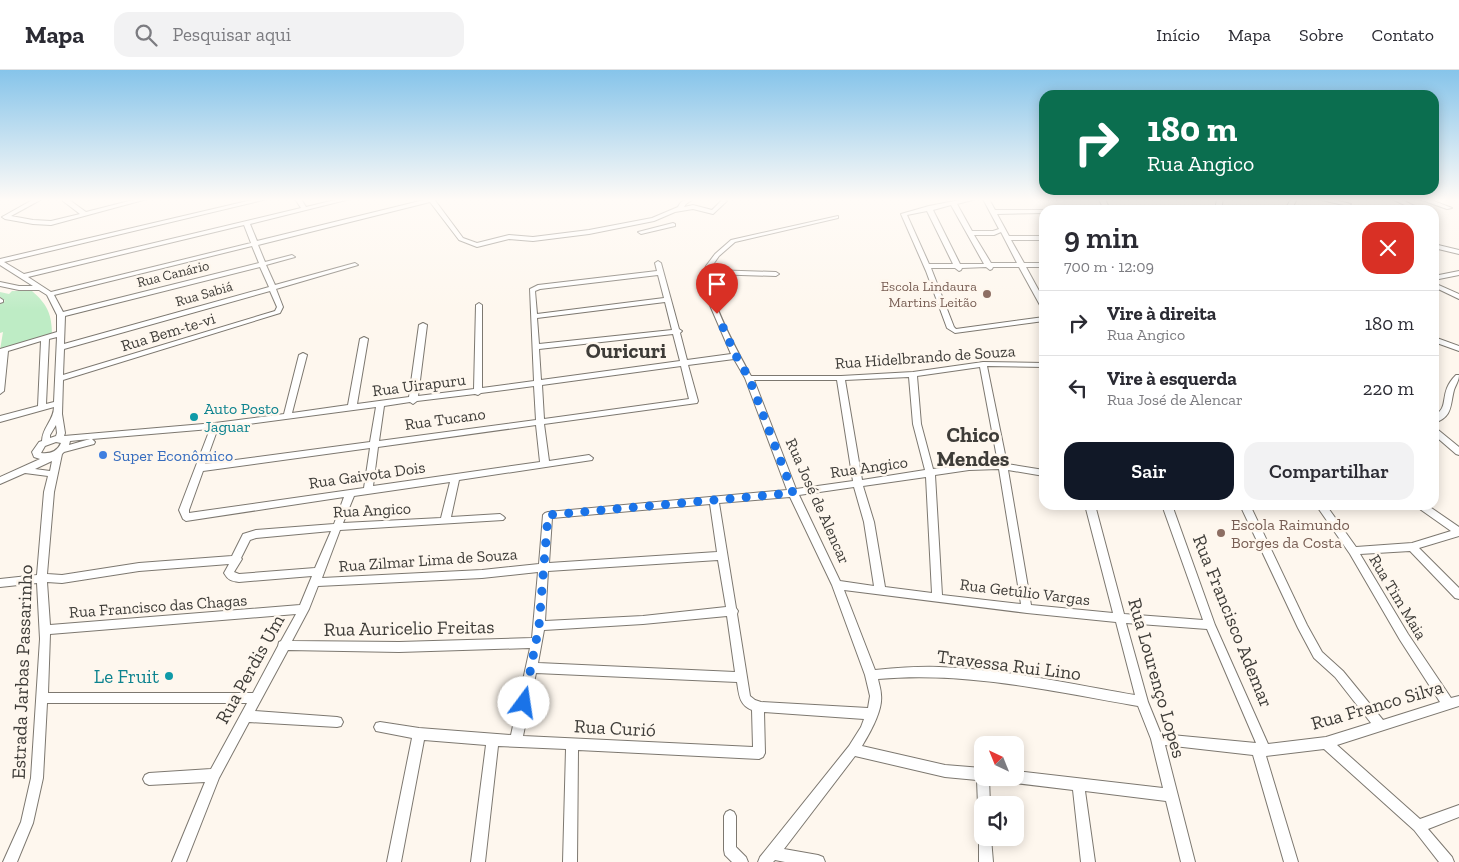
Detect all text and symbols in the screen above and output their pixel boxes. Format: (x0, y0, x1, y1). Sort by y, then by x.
search box (114, 12, 464, 57)
text: Mapa (25, 20, 84, 49)
icon: search (132, 21, 160, 49)
text: Pesquisar aqui (172, 23, 291, 46)
text: Início (1156, 24, 1200, 46)
text: Mapa (1228, 24, 1271, 46)
text: Sobre (1299, 24, 1344, 46)
text: Contato (1372, 24, 1434, 46)
text: 180 m (1147, 108, 1237, 150)
icon: right (1064, 110, 1129, 175)
text: Rua Angico (1147, 150, 1254, 177)
text: 9 min (1064, 220, 1139, 256)
button: close (1362, 222, 1414, 274)
street label: Rua Canário (135, 257, 211, 291)
text: 700 m · 12:09 (1064, 257, 1154, 276)
pin (696, 263, 738, 314)
icon: arrive (703, 270, 731, 298)
street label: Rua Sabiá (173, 278, 235, 310)
place label: Escola Lindaura Martins Leitão (881, 278, 977, 311)
marker: Escola Lindaura Martins Leitão (981, 288, 993, 300)
text: Vire à direita (1107, 302, 1216, 325)
street label: Rua Bem-te-vi (119, 308, 218, 355)
icon: right (1064, 309, 1092, 337)
text: 180 m (1365, 312, 1414, 335)
text: Rua Angico (1107, 325, 1185, 344)
district label: Ouricuri (586, 338, 666, 363)
street label: Rua Hidelbrando de Souza (834, 341, 1016, 373)
text: Vire à esquerda (1107, 367, 1237, 390)
street label: Rua Uirapuru (371, 370, 467, 400)
icon: left (1064, 374, 1092, 402)
text: 220 m (1363, 377, 1414, 400)
text: Rua José de Alencar (1107, 390, 1243, 409)
place label: Auto Posto Jaguar (204, 399, 279, 436)
street label: Rua Tucano (403, 404, 487, 434)
marker: Auto Posto Jaguar (188, 411, 200, 423)
district label: Chico Mendes (937, 422, 1010, 471)
street label: Rua José de Alencar (782, 435, 854, 567)
button: Sair (1064, 442, 1234, 500)
button: Compartilhar (1244, 442, 1414, 500)
place label: Super Econômico (113, 446, 233, 465)
marker: Super Econômico (97, 449, 109, 461)
street label: Rua Angico (829, 452, 909, 482)
street label: Rua Gaivota Dois (307, 457, 427, 493)
street label: Rua Angico (332, 498, 412, 522)
place label: Escola Raimundo Borges da Costa (1231, 515, 1350, 552)
marker: Escola Raimundo Borges da Costa (1215, 527, 1227, 539)
street label: Rua Francisco Ademar (1188, 531, 1278, 711)
street label: Rua Zilmar Lima de Souza (338, 544, 518, 576)
street label: Rua Tim Maia (1365, 551, 1431, 643)
street label: Estrada Jarbas Passarinho (7, 564, 37, 780)
street label: Rua Getúlio Vargas (959, 575, 1091, 609)
street label: Rua Francisco das Chagas (68, 590, 248, 622)
street label: Rua Lourenço Lopes (1123, 595, 1191, 761)
street label: Rua Perdis Um (211, 610, 290, 728)
street label: Rua Auricelio Freitas (323, 615, 495, 641)
street label: Travessa Rui Lino (936, 645, 1083, 685)
place label: Le Fruit (94, 665, 159, 688)
marker: Le Fruit (163, 670, 175, 682)
street label: Rua Franco Silva (1308, 675, 1446, 735)
position arrow (497, 676, 549, 728)
street label: Rua Curió (574, 714, 657, 742)
north arrow (974, 736, 1024, 786)
map controls (974, 736, 1024, 846)
button: sound (974, 796, 1024, 846)

